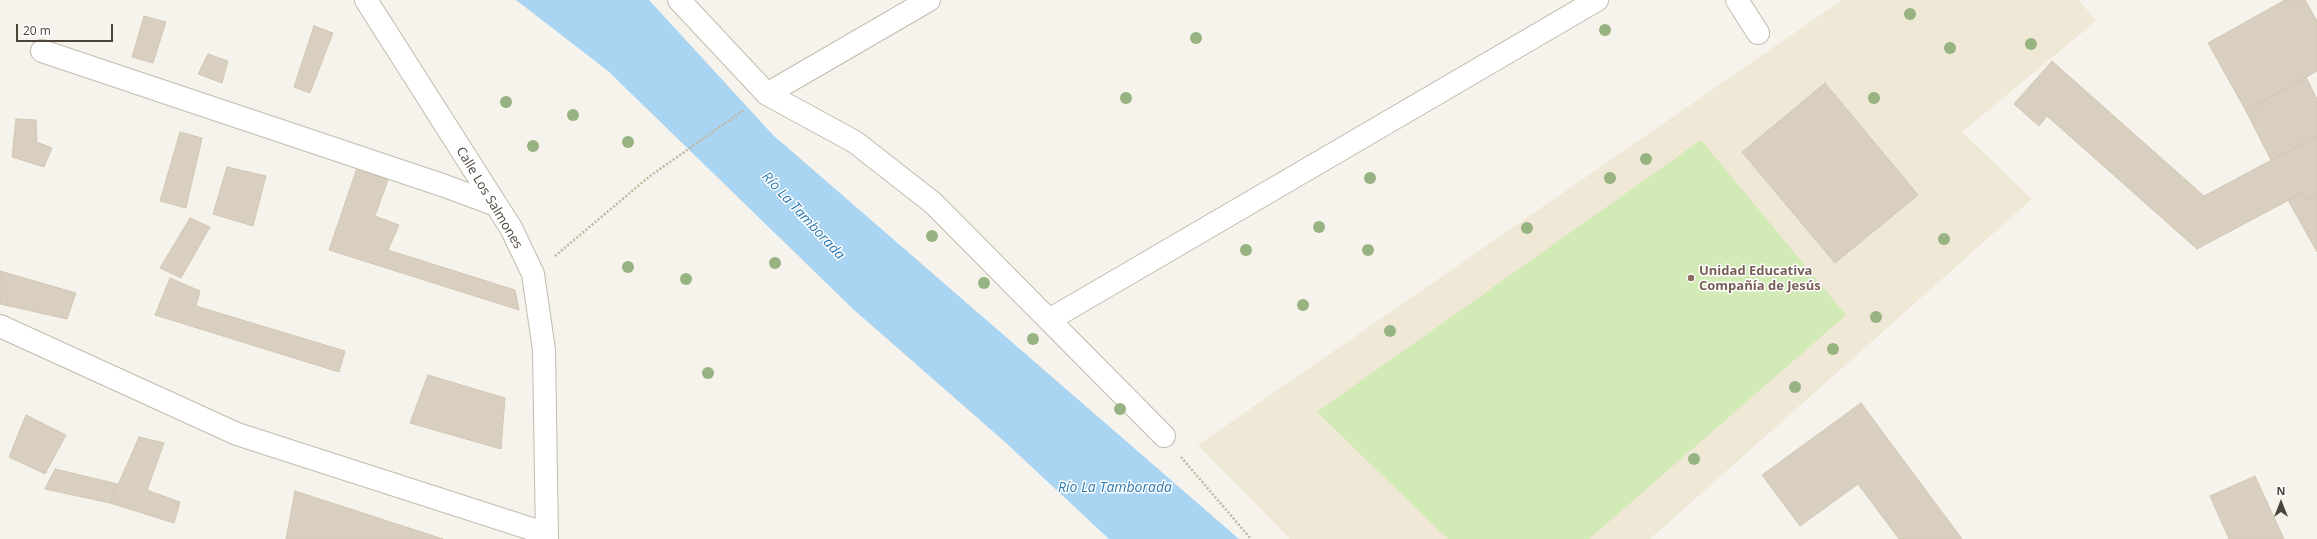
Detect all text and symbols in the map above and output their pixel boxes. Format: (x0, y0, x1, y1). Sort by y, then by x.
scale bar (18, 16, 115, 42)
text: 20 m (23, 22, 51, 39)
street label: Calle Los Salmones (452, 144, 526, 252)
water label: Río La Tamborada (758, 169, 848, 263)
place label: Unidad Educativa Compañía de Jesús (1699, 263, 1821, 294)
marker: Unidad Educativa Compañía de Jesús (1686, 273, 1696, 283)
water label: Río La Tamborada (1058, 480, 1172, 496)
north arrow (2261, 483, 2301, 523)
text: N (2277, 483, 2285, 498)

